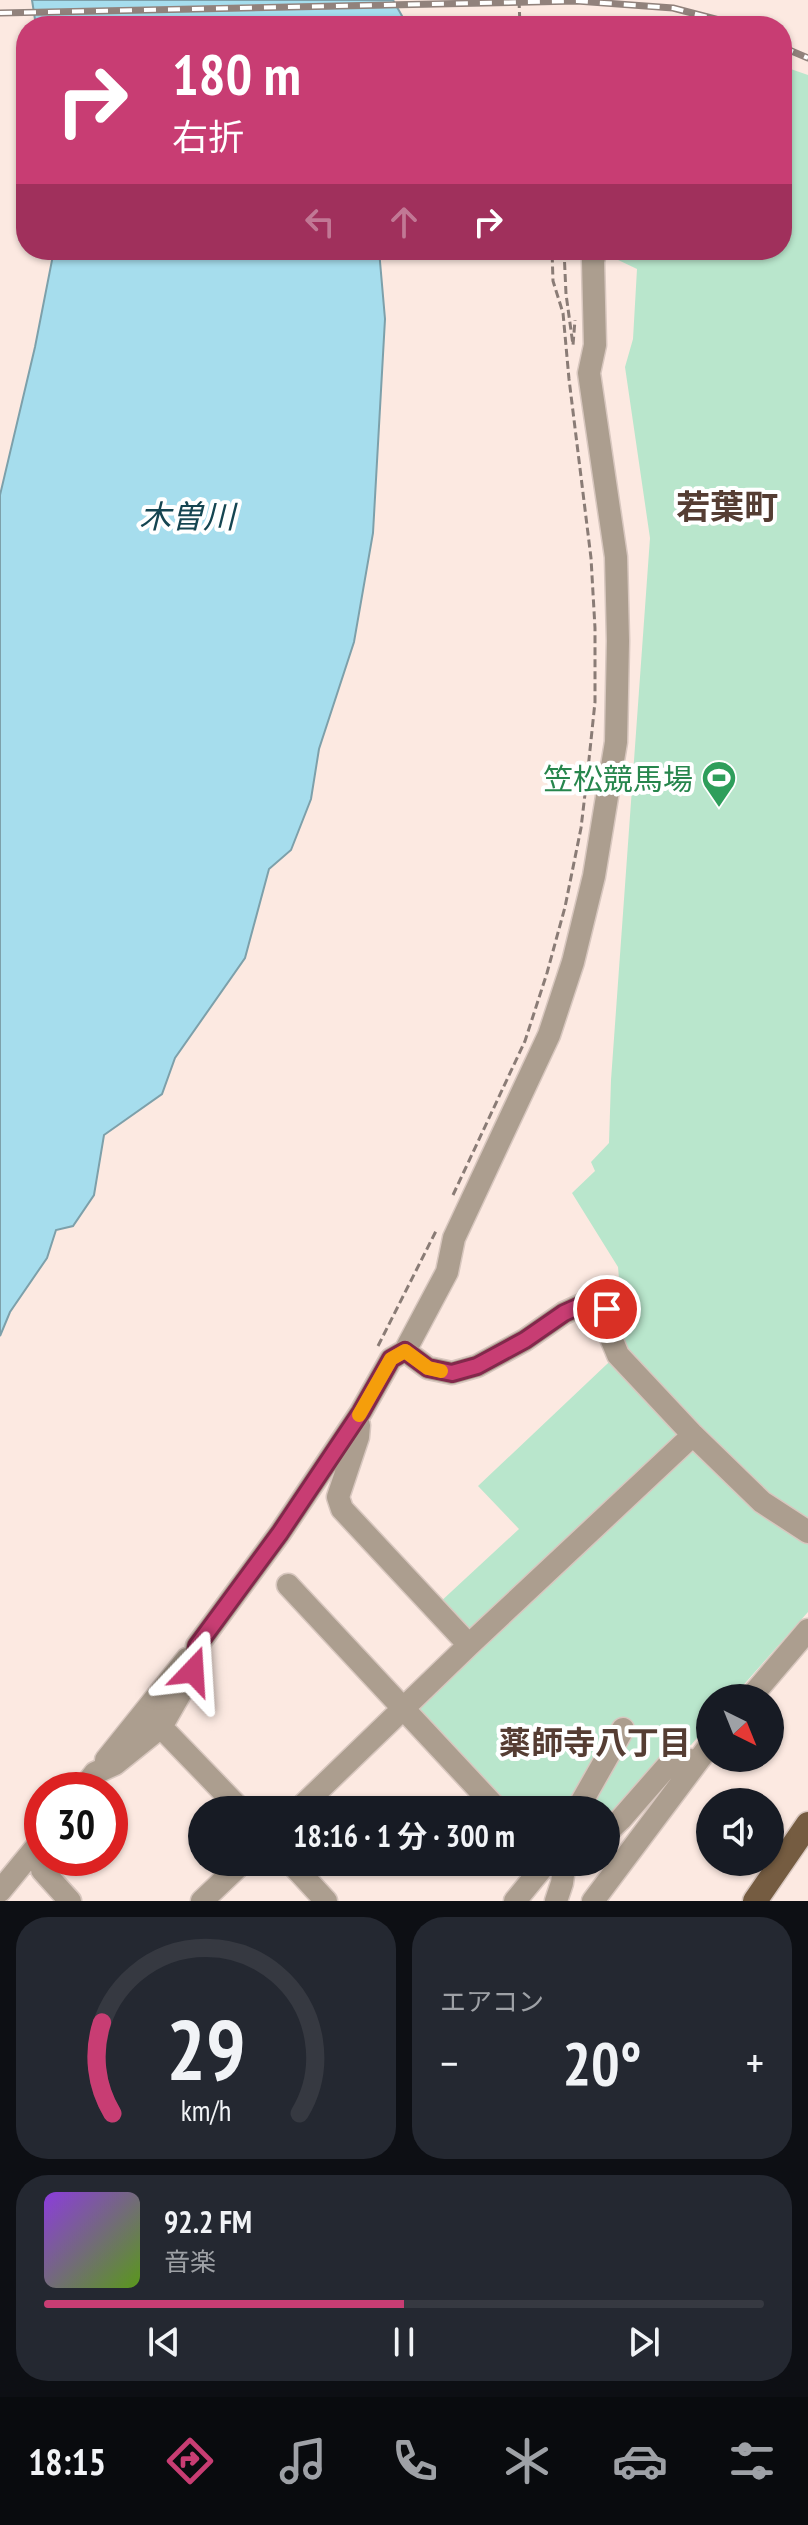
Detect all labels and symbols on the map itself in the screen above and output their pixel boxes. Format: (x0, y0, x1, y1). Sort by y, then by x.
district label: 若葉町 (676, 484, 778, 528)
water label: 木曽川 (139, 495, 238, 537)
place label: 笠松競馬場 (543, 759, 693, 798)
sports icon: 笠松競馬場 (700, 759, 738, 809)
pin (573, 1275, 641, 1343)
position arrow (151, 1629, 235, 1713)
north arrow (696, 1684, 784, 1772)
district label: 薬師寺八丁目 (499, 1721, 691, 1763)
speed limit sign: 30 (24, 1772, 128, 1876)

